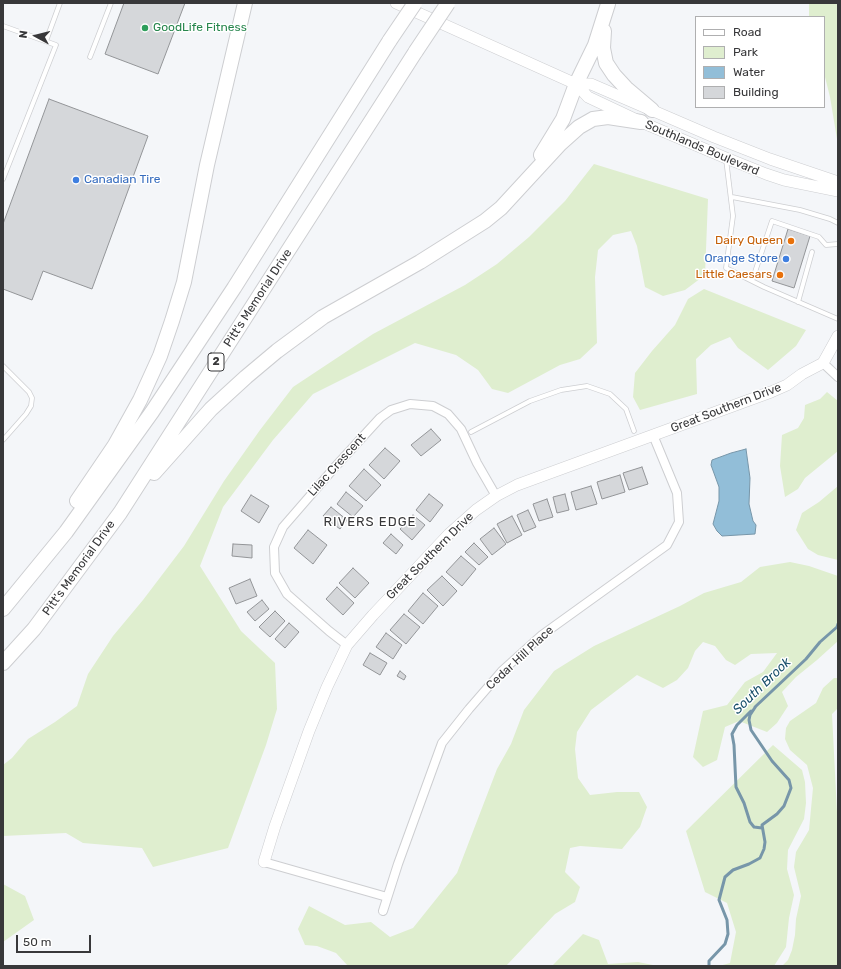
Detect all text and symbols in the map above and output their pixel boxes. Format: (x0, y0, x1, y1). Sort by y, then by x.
north arrow (16, 16, 56, 56)
legend (695, 16, 825, 108)
place label: GoodLife Fitness (153, 21, 247, 35)
marker: GoodLife Fitness (140, 23, 150, 33)
text: Road (733, 25, 761, 39)
text: N (17, 30, 31, 39)
text: Park (733, 45, 758, 59)
text: Water (733, 65, 765, 79)
text: Building (733, 85, 779, 99)
street label: Southlands Boulevard (643, 117, 761, 179)
place label: Canadian Tire (84, 173, 160, 187)
marker: Canadian Tire (71, 175, 81, 185)
place label: Dairy Queen (715, 234, 783, 248)
marker: Dairy Queen (786, 236, 796, 246)
street label: Pitt's Memorial Drive (221, 246, 295, 350)
place label: Orange Store (704, 252, 778, 266)
marker: Orange Store (781, 254, 791, 264)
place label: Little Caesars (696, 268, 772, 282)
marker: Little Caesars (775, 270, 785, 280)
road number: 2 (208, 353, 224, 371)
street label: Great Southern Drive (669, 380, 783, 436)
street label: Lilac Crescent (305, 431, 369, 499)
street label: Great Southern Drive (383, 509, 477, 603)
district label: RIVERS EDGE (324, 514, 416, 530)
street label: Pitt's Memorial Drive (40, 518, 118, 618)
street label: Cedar Hill Place (483, 623, 557, 693)
water label: South Brook (730, 654, 794, 718)
scale bar (18, 927, 93, 953)
text: 50 m (23, 935, 51, 949)

